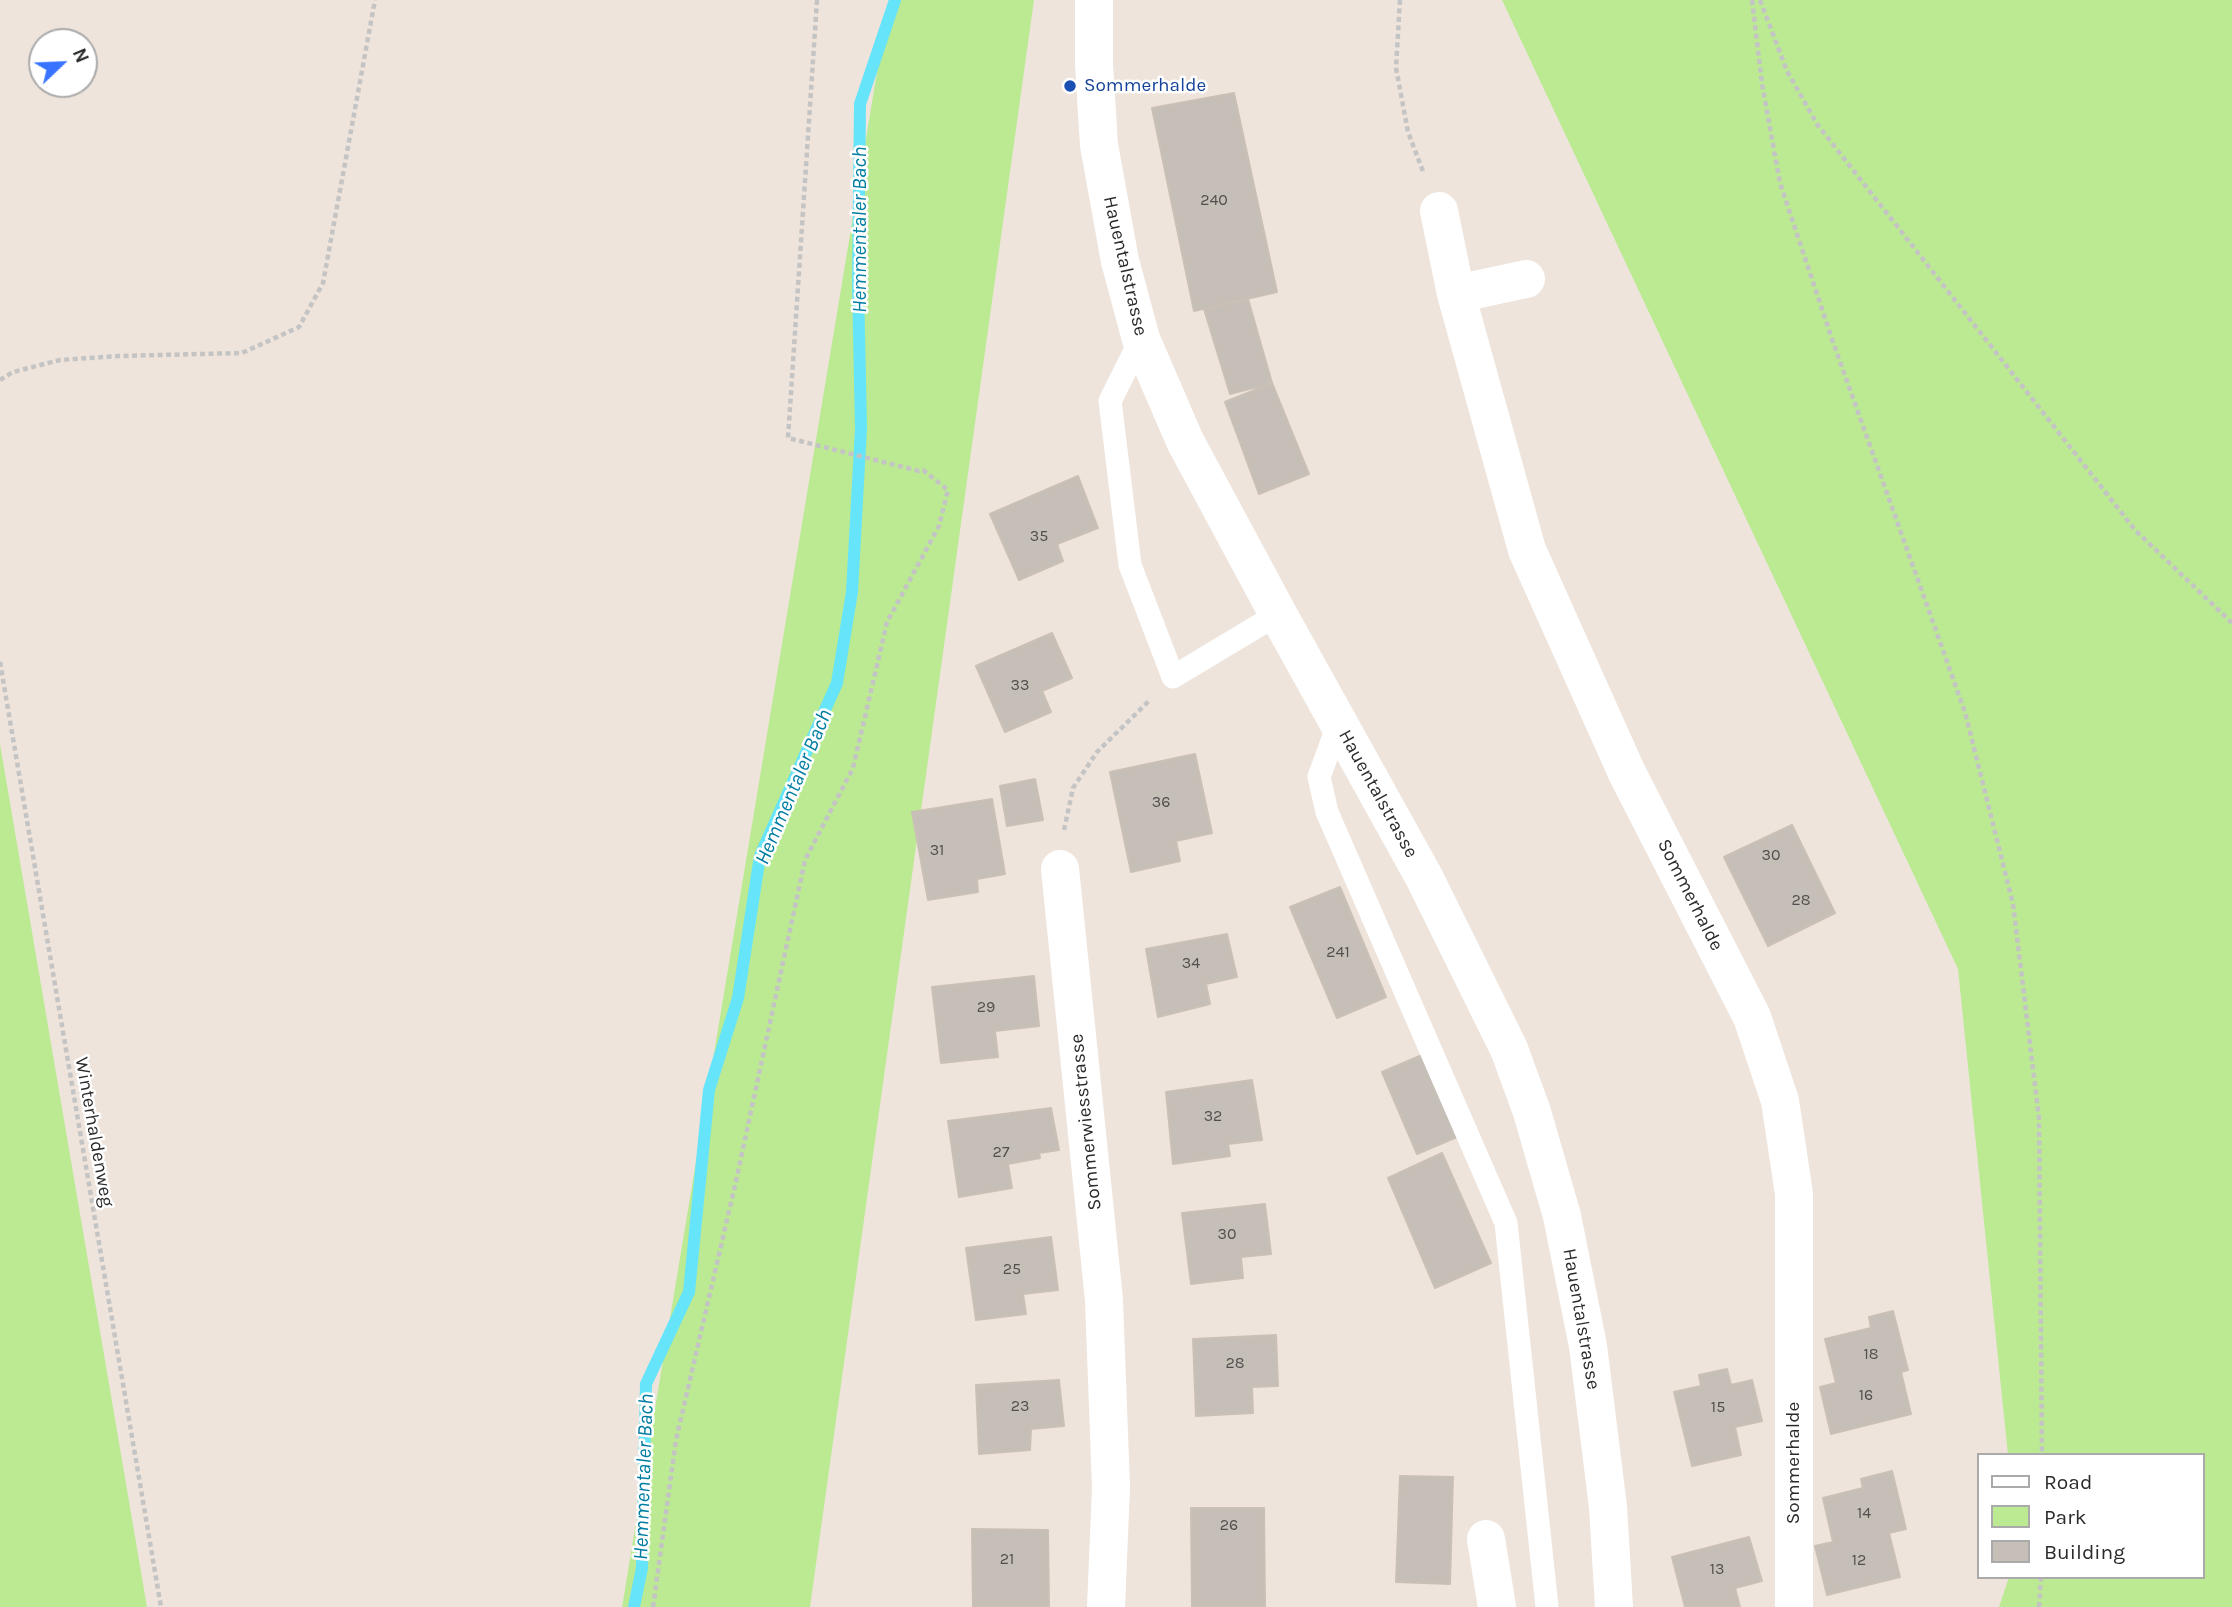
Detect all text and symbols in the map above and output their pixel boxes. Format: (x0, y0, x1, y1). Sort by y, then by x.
north arrow (28, 28, 98, 98)
text: N (68, 45, 93, 66)
place label: Sommerhalde (1084, 75, 1206, 97)
marker: Sommerhalde (1062, 78, 1078, 94)
water label: Hemmentaler Bach (847, 147, 873, 313)
house number: 240 (1200, 190, 1228, 210)
street label: Hauentalstrasse (1098, 194, 1152, 338)
house number: 35 (1030, 526, 1048, 546)
house number: 33 (1011, 675, 1029, 695)
water label: Hemmentaler Bach (750, 705, 838, 869)
street label: Hauentalstrasse (1333, 726, 1423, 862)
house number: 36 (1152, 792, 1170, 812)
street label: Sommerhalde (1652, 835, 1728, 955)
house number: 31 (930, 840, 944, 860)
house number: 30 (1762, 845, 1780, 865)
house number: 28 (1791, 890, 1811, 910)
house number: 241 (1326, 942, 1350, 962)
house number: 34 (1182, 953, 1200, 973)
house number: 29 (977, 997, 995, 1017)
street label: Sommerwiesstrasse (1065, 1033, 1107, 1211)
street label: Winterhaldenweg (70, 1055, 118, 1209)
house number: 32 (1204, 1106, 1222, 1126)
house number: 27 (993, 1142, 1009, 1162)
house number: 30 (1218, 1224, 1236, 1244)
street label: Hauentalstrasse (1557, 1247, 1605, 1391)
house number: 25 (1003, 1259, 1021, 1279)
house number: 18 (1863, 1344, 1879, 1364)
house number: 28 (1225, 1353, 1245, 1373)
house number: 16 (1859, 1385, 1873, 1405)
water label: Hemmentaler Bach (628, 1393, 660, 1561)
house number: 23 (1011, 1396, 1029, 1416)
house number: 15 (1711, 1397, 1725, 1417)
street label: Sommerhalde (1783, 1402, 1805, 1524)
legend (1976, 1453, 2204, 1579)
text: Road (2044, 1470, 2092, 1494)
house number: 14 (1857, 1503, 1871, 1523)
text: Park (2044, 1505, 2087, 1529)
house number: 26 (1220, 1515, 1238, 1535)
text: Building (2044, 1540, 2125, 1564)
house number: 21 (1000, 1549, 1014, 1569)
house number: 12 (1852, 1550, 1866, 1570)
house number: 13 (1710, 1559, 1724, 1579)

